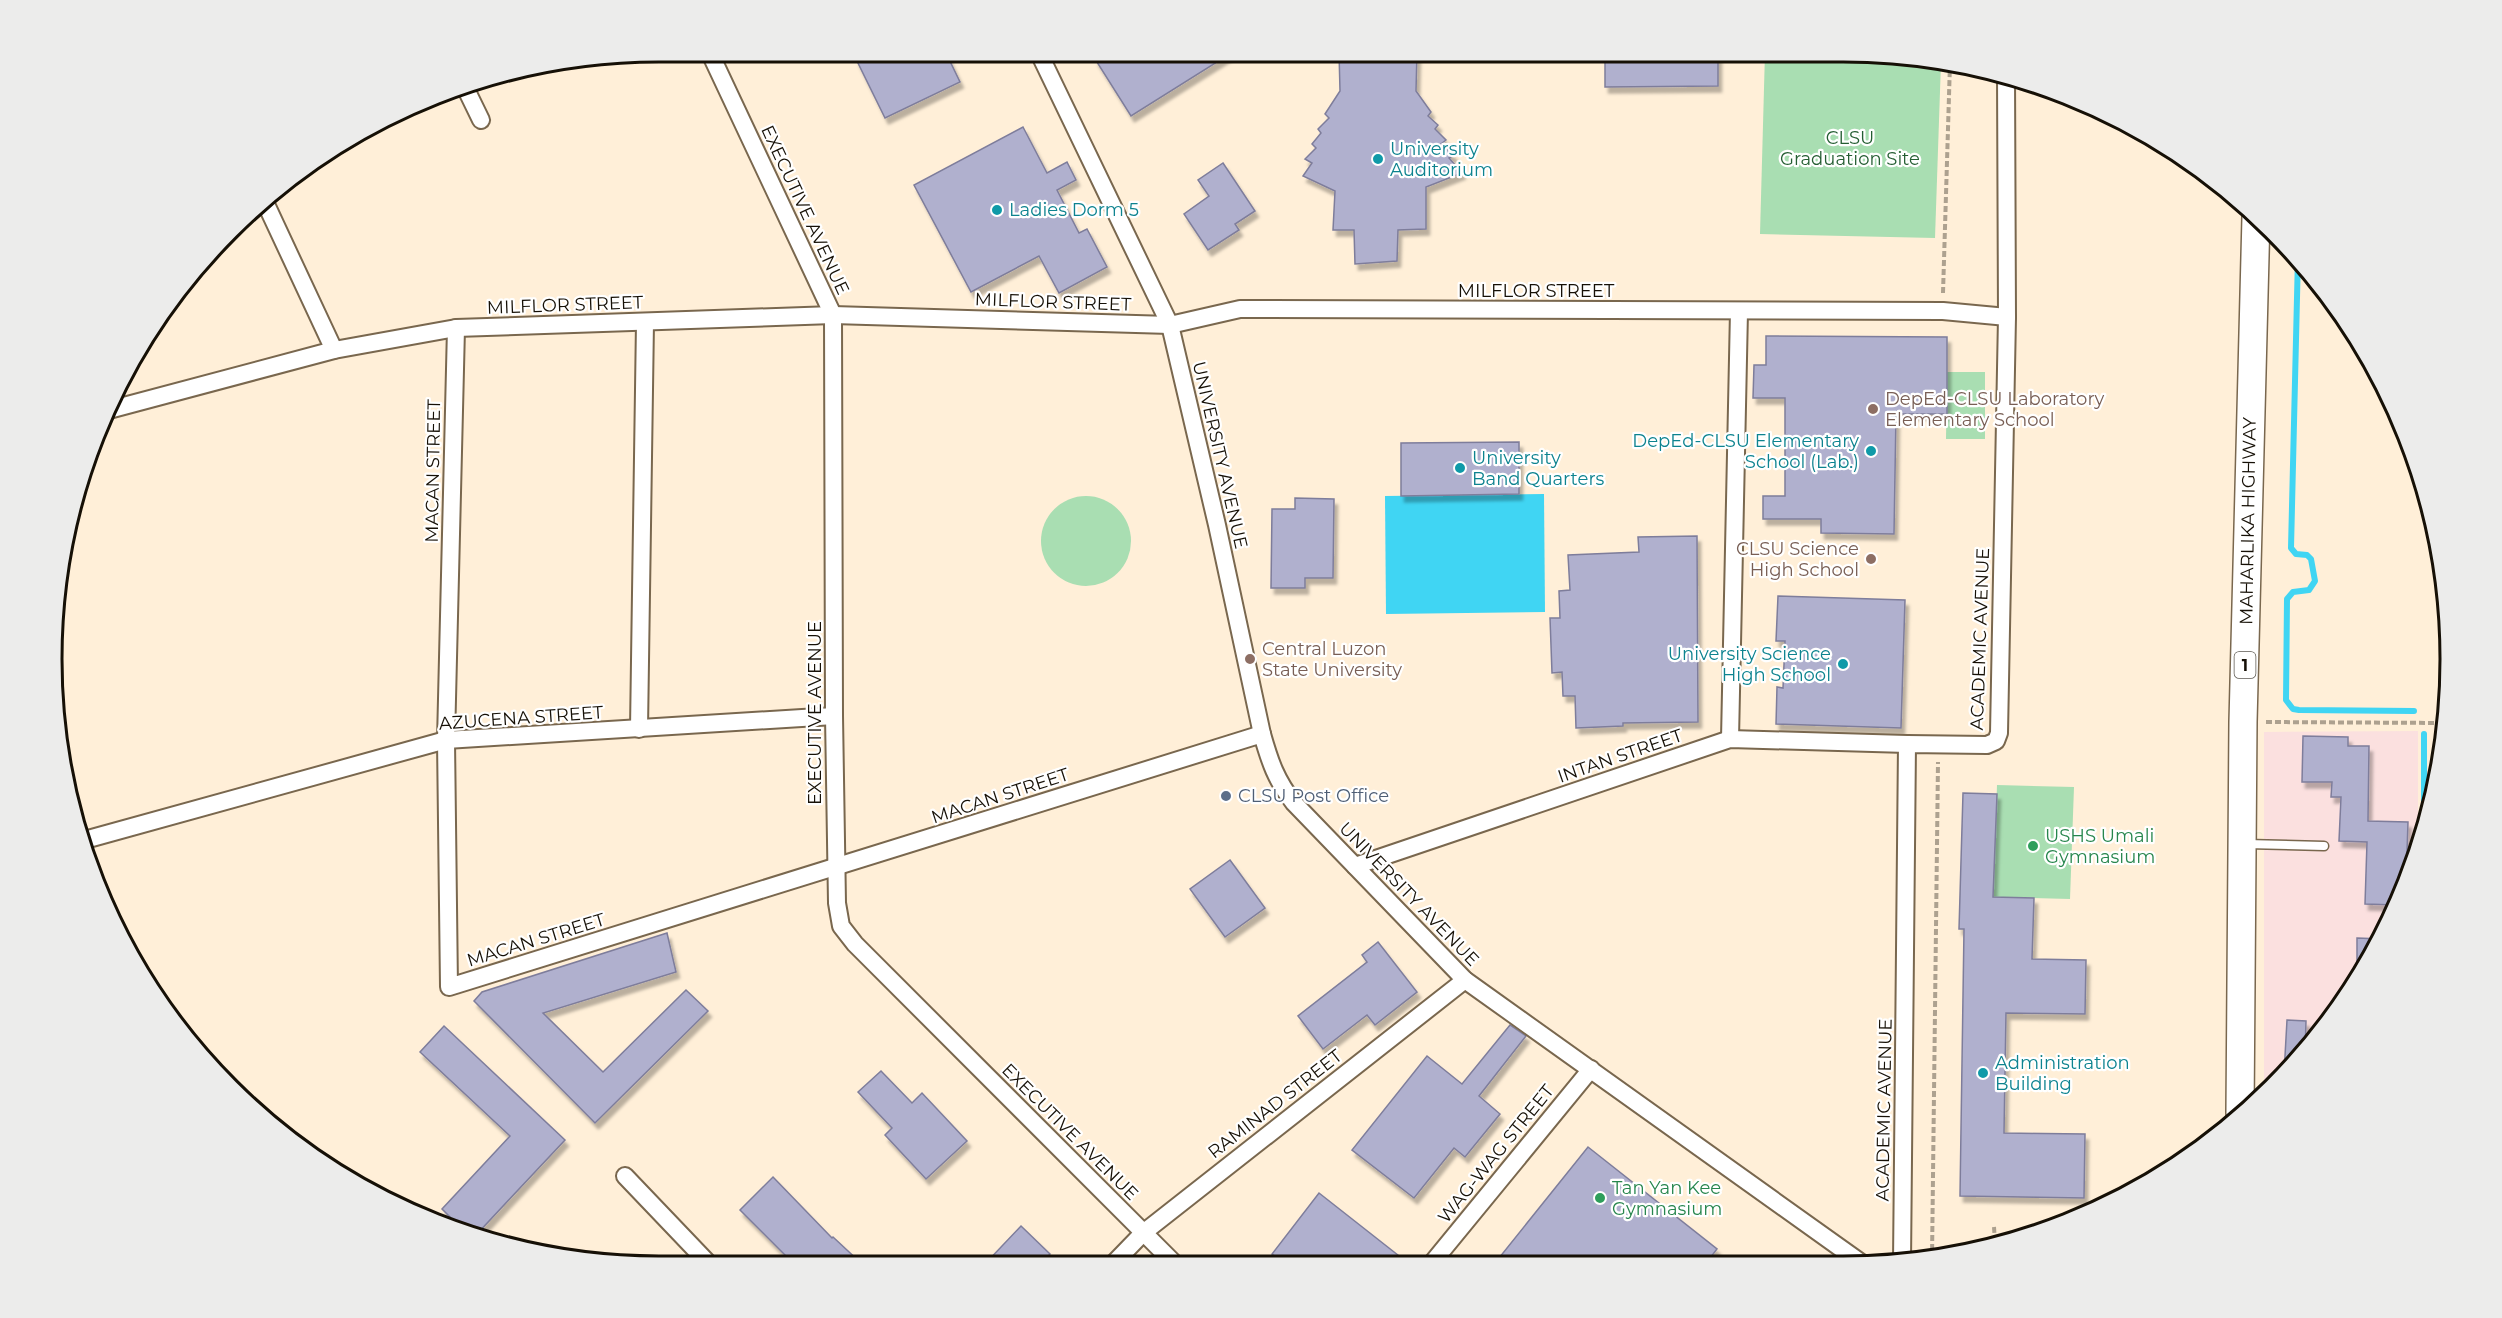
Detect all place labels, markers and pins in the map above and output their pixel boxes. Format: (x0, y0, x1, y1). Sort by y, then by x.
place label: University Auditorium (1390, 138, 1493, 181)
marker: University Auditorium (1371, 152, 1385, 166)
place label: Ladies Dorm 5 (1009, 199, 1139, 221)
marker: Ladies Dorm 5 (990, 203, 1004, 217)
place label: DepEd-CLSU Laboratory Elementary School (1885, 388, 2105, 431)
marker: DepEd-CLSU Laboratory Elementary School (1866, 402, 1880, 416)
place label: DepEd-CLSU Elementary School (Lab.) (1632, 430, 1859, 473)
marker: DepEd-CLSU Elementary School (Lab.) (1864, 444, 1878, 458)
place label: University Band Quarters (1472, 447, 1605, 490)
marker: University Band Quarters (1453, 461, 1467, 475)
place label: CLSU Science High School (1736, 538, 1859, 581)
marker: CLSU Science High School (1864, 552, 1878, 566)
place label: Central Luzon State University (1262, 638, 1402, 681)
place label: University Science High School (1668, 643, 1831, 686)
marker: Central Luzon State University (1243, 652, 1257, 666)
marker: University Science High School (1836, 657, 1850, 671)
place label: CLSU Post Office (1238, 785, 1389, 807)
marker: CLSU Post Office (1219, 789, 1233, 803)
place label: USHS Umali Gymnasium (2045, 825, 2155, 868)
marker: USHS Umali Gymnasium (2026, 839, 2040, 853)
place label: Administration Building (1995, 1052, 2130, 1095)
marker: Administration Building (1976, 1066, 1990, 1080)
place label: Tan Yan Kee Gymnasium (1612, 1177, 1722, 1220)
marker: Tan Yan Kee Gymnasium (1593, 1191, 1607, 1205)

